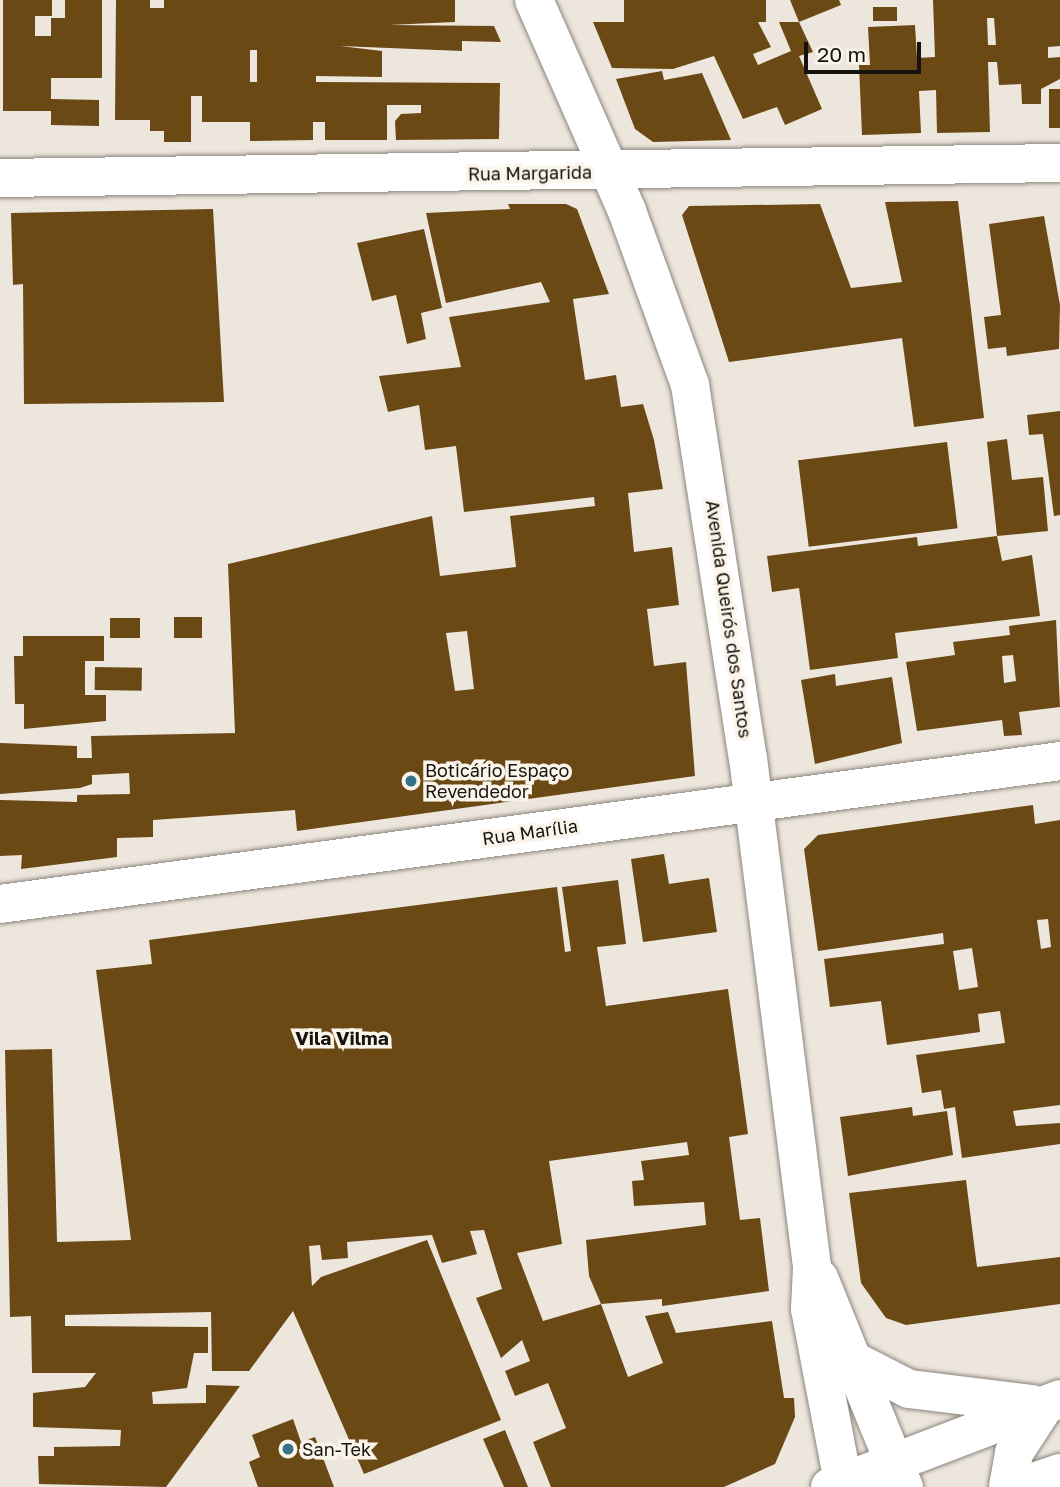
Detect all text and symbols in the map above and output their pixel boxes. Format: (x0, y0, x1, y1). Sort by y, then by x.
scale bar (808, 28, 925, 72)
text: 20 m (817, 41, 866, 67)
street label: Rua Margarida (468, 161, 592, 185)
street label: Avenida Queirós dos Santos (702, 499, 756, 739)
place label: Boticário Espaço Revendedor (425, 760, 569, 802)
marker: Boticário Espaço Revendedor (403, 773, 419, 789)
street label: Rua Marília (481, 815, 579, 849)
district label: Vila Vilma (295, 1027, 389, 1049)
place label: San-Tek (302, 1438, 371, 1460)
marker: San-Tek (280, 1441, 296, 1457)

